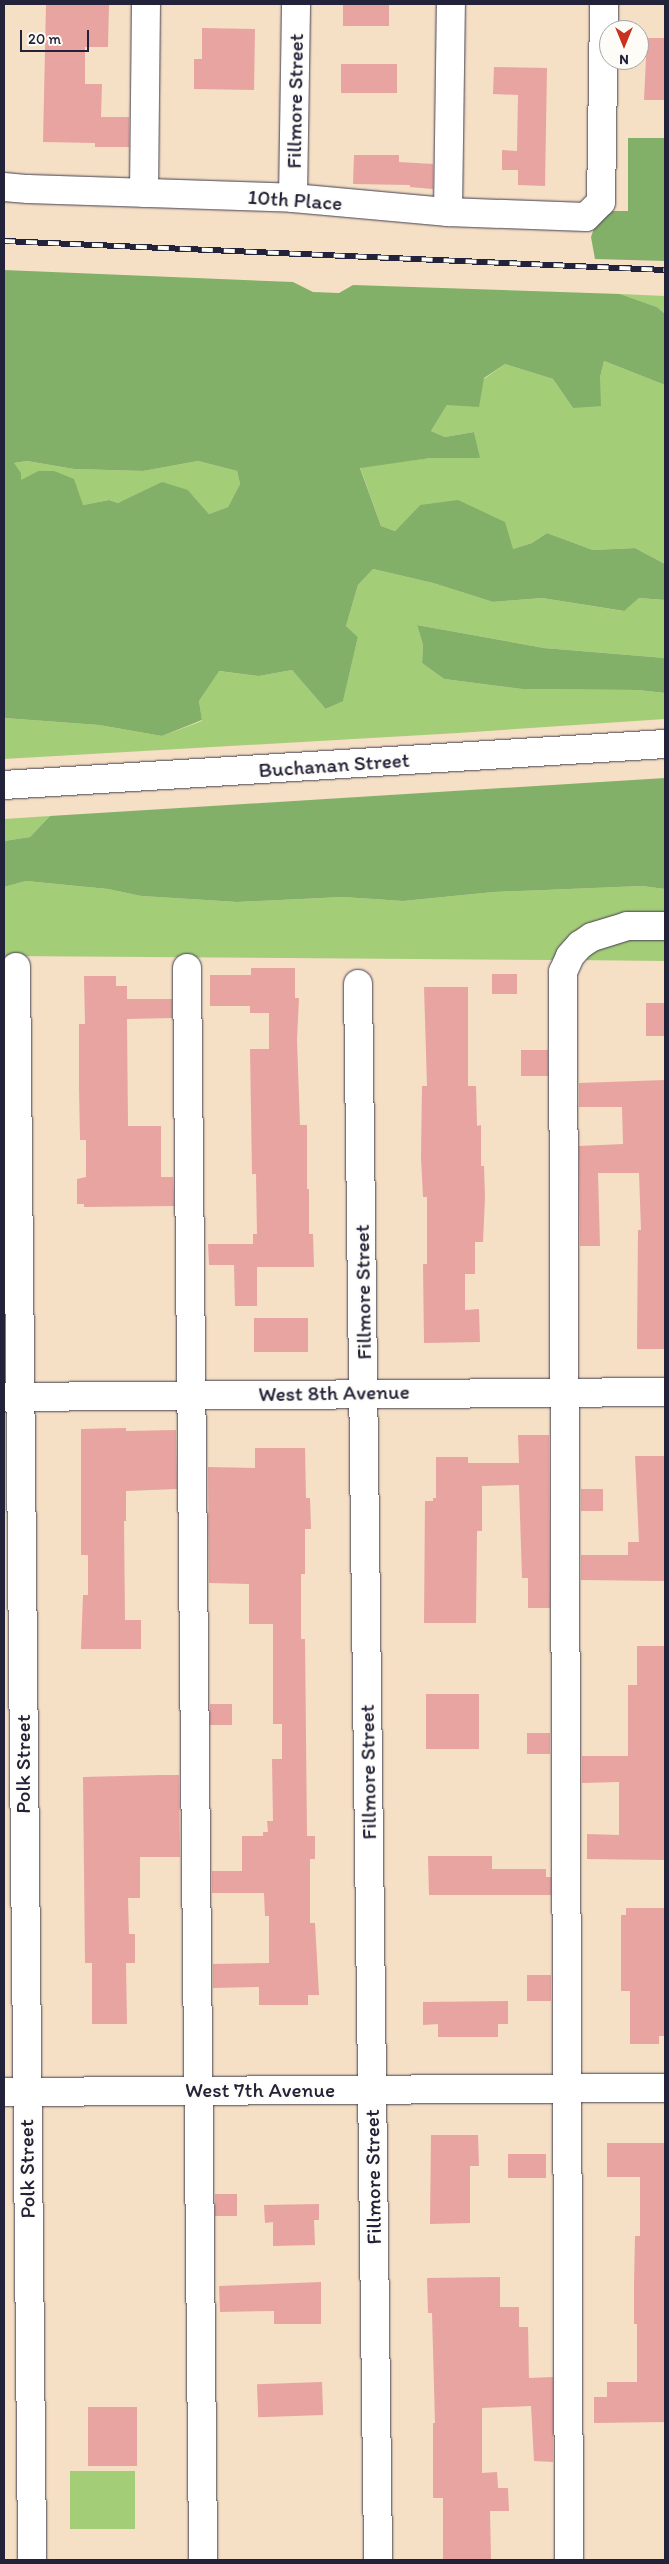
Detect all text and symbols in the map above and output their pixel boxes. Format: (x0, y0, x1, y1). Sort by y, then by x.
scale bar (22, 20, 91, 52)
north arrow (599, 20, 649, 70)
text: 20 m (28, 30, 61, 48)
street label: Fillmore Street (281, 33, 309, 169)
text: N (619, 51, 629, 68)
street label: 10th Place (247, 184, 343, 216)
street label: Buchanan Street (258, 747, 410, 783)
street label: Fillmore Street (349, 1224, 377, 1360)
street label: West 8th Avenue (259, 1379, 409, 1407)
street label: Fillmore Street (354, 1704, 382, 1840)
street label: Polk Street (10, 1715, 36, 1813)
street label: West 7th Avenue (186, 2077, 334, 2103)
street label: Fillmore Street (359, 2109, 387, 2245)
street label: Polk Street (14, 2119, 40, 2219)

